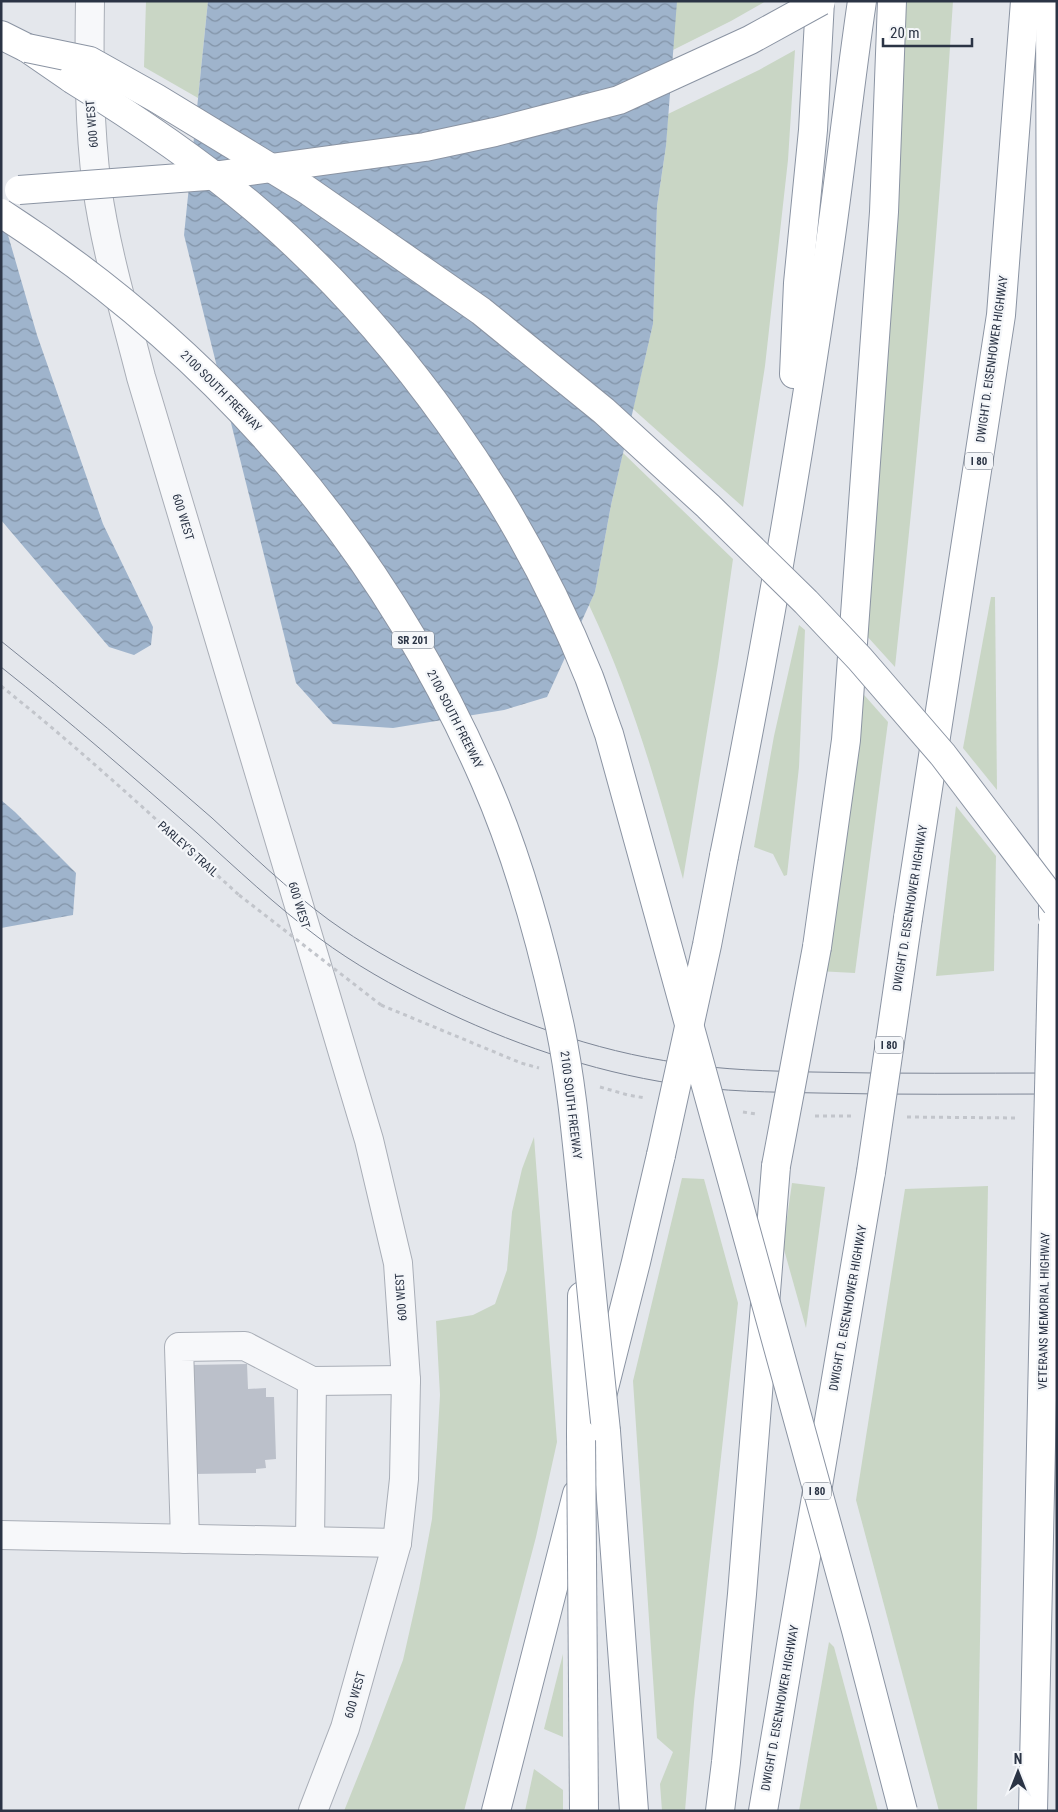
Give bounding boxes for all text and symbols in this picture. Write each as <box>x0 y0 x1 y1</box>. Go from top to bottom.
scale bar <box>883 15 972 47</box>
text: 20 m <box>890 24 920 42</box>
street label: 600 WEST <box>83 99 101 149</box>
street label: DWIGHT D. EISENHOWER HIGHWAY <box>973 274 1011 443</box>
street label: 2100 SOUTH FREEWAY <box>178 348 265 435</box>
road number: I 80 <box>965 452 993 470</box>
street label: 600 WEST <box>169 492 197 542</box>
road number: SR 201 <box>392 632 434 648</box>
street label: 2100 SOUTH FREEWAY <box>424 667 486 771</box>
street label: PARLEY'S TRAIL <box>155 818 221 880</box>
street label: DWIGHT D. EISENHOWER HIGHWAY <box>890 823 930 992</box>
street label: 600 WEST <box>285 880 313 930</box>
road number: I 80 <box>875 1036 903 1054</box>
street label: 2100 SOUTH FREEWAY <box>557 1050 585 1160</box>
street label: DWIGHT D. EISENHOWER HIGHWAY <box>826 1223 870 1392</box>
street label: VETERANS MEMORIAL HIGHWAY <box>1036 1231 1052 1390</box>
street label: 600 WEST <box>392 1273 410 1321</box>
road number: I 80 <box>803 1482 831 1500</box>
street label: DWIGHT D. EISENHOWER HIGHWAY <box>758 1623 802 1792</box>
street label: 600 WEST <box>342 1670 368 1720</box>
north arrow <box>993 1747 1043 1797</box>
text: N <box>1014 1751 1022 1767</box>

